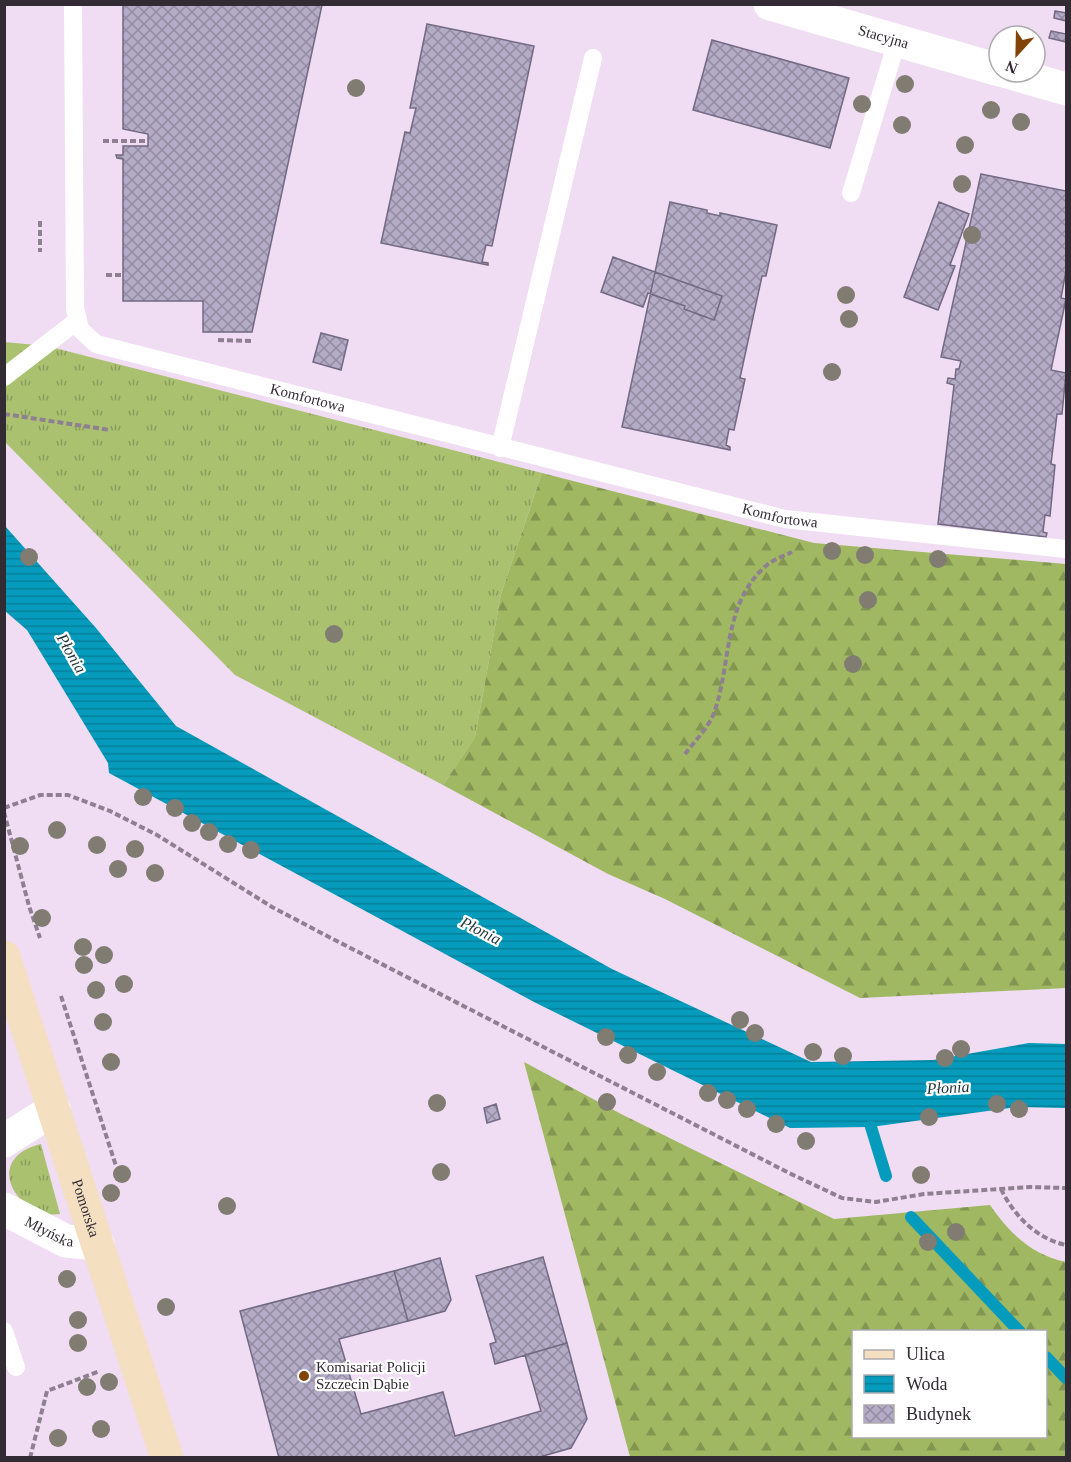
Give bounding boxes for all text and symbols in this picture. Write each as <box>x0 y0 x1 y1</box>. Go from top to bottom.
street label: Stacyjna <box>856 22 911 52</box>
north arrow <box>987 24 1047 84</box>
text: N <box>1003 57 1020 77</box>
street label: Komfortowa <box>269 381 347 415</box>
street label: Komfortowa <box>741 500 819 530</box>
water label: Płonia <box>53 630 90 676</box>
water label: Płonia <box>457 913 504 948</box>
water label: Płonia <box>925 1078 970 1097</box>
street label: Pomorska <box>69 1177 103 1239</box>
street label: Młyńska <box>22 1213 75 1250</box>
legend <box>852 1330 1047 1438</box>
text: Ulica <box>906 1344 945 1364</box>
place label: Komisariat Policji Szczecin Dąbie <box>316 1359 426 1392</box>
marker: Komisariat Policji Szczecin Dąbie <box>297 1369 311 1383</box>
text: Woda <box>906 1374 948 1394</box>
text: Budynek <box>906 1404 971 1424</box>

